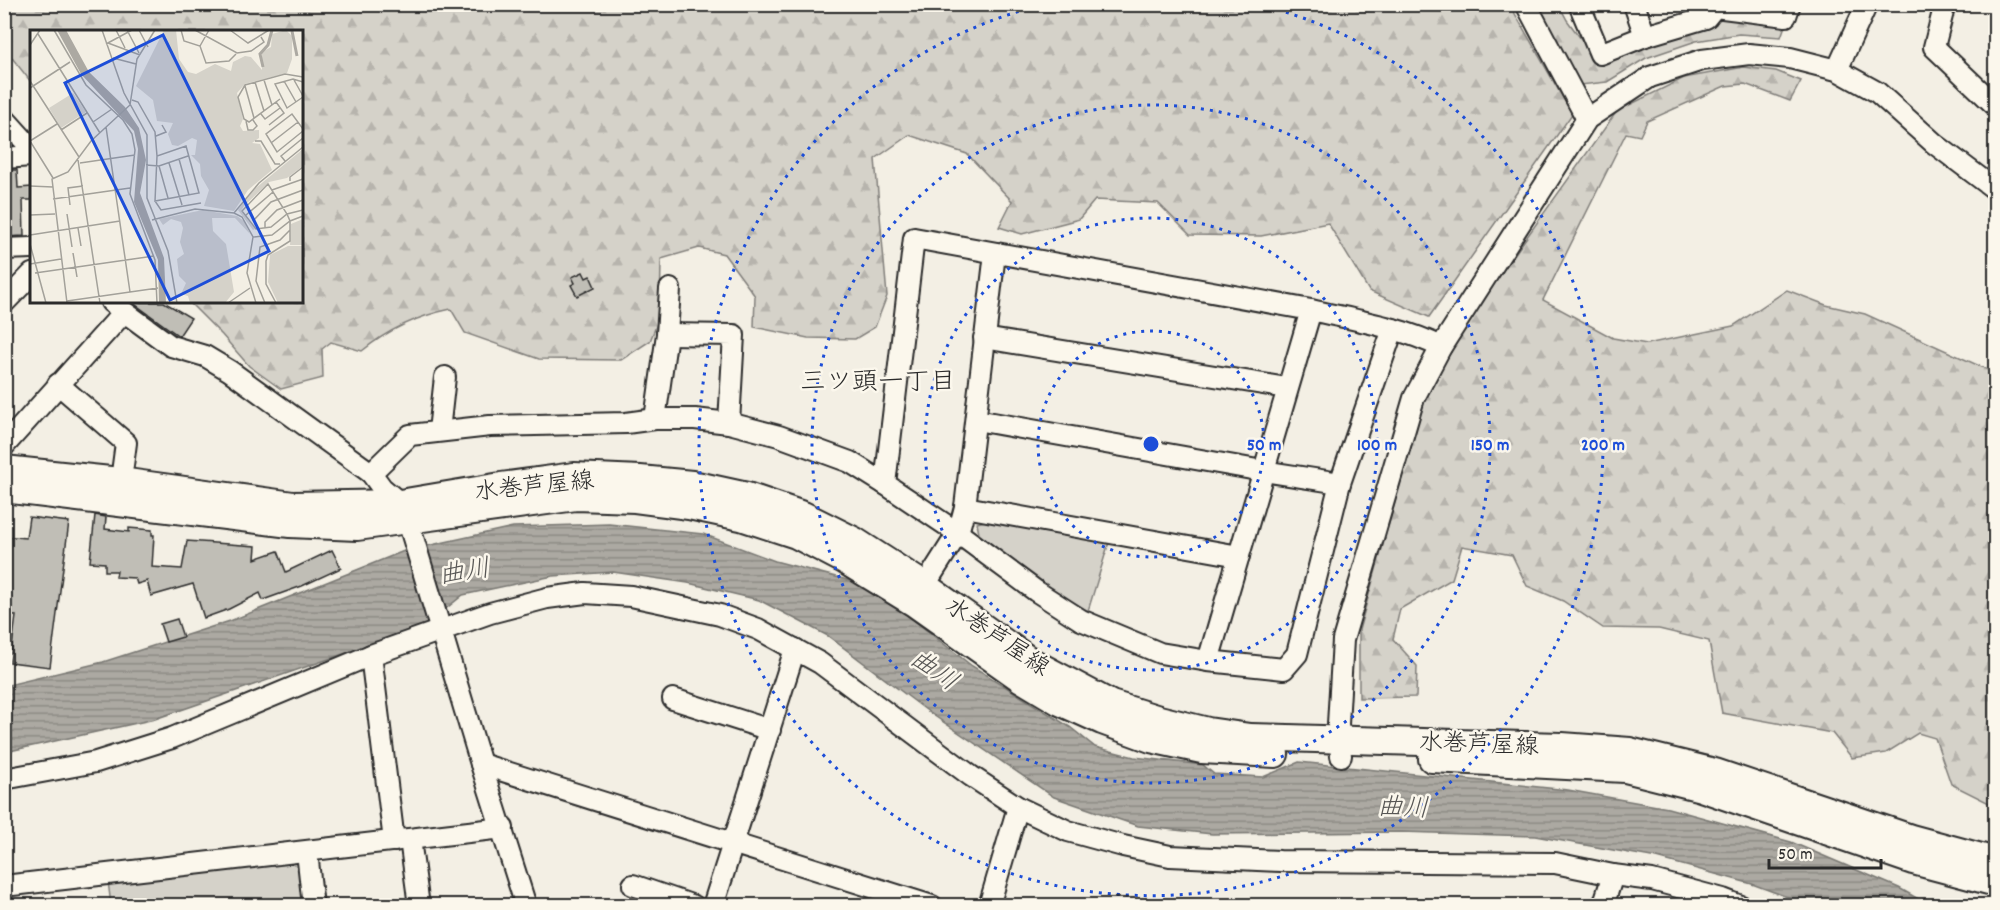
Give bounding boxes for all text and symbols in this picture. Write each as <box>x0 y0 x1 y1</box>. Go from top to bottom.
inset map <box>30 30 303 303</box>
district label: 三ツ頭一丁目 <box>800 365 956 402</box>
centre of rings <box>1141 434 1161 454</box>
text: 50 m <box>1247 434 1281 459</box>
text: 100 m <box>1357 434 1397 459</box>
text: 150 m <box>1471 434 1509 459</box>
text: 200 m <box>1581 434 1625 459</box>
street label: 水巻芦屋線 <box>473 465 596 511</box>
water label: 曲川 <box>436 551 493 596</box>
street label: 水巻芦屋線 <box>937 591 1056 686</box>
water label: 曲川 <box>901 642 965 702</box>
street label: 水巻芦屋線 <box>1418 727 1539 765</box>
water label: 曲川 <box>1376 790 1430 829</box>
scale bar <box>1769 832 1882 870</box>
text: 50 m <box>1778 843 1813 868</box>

